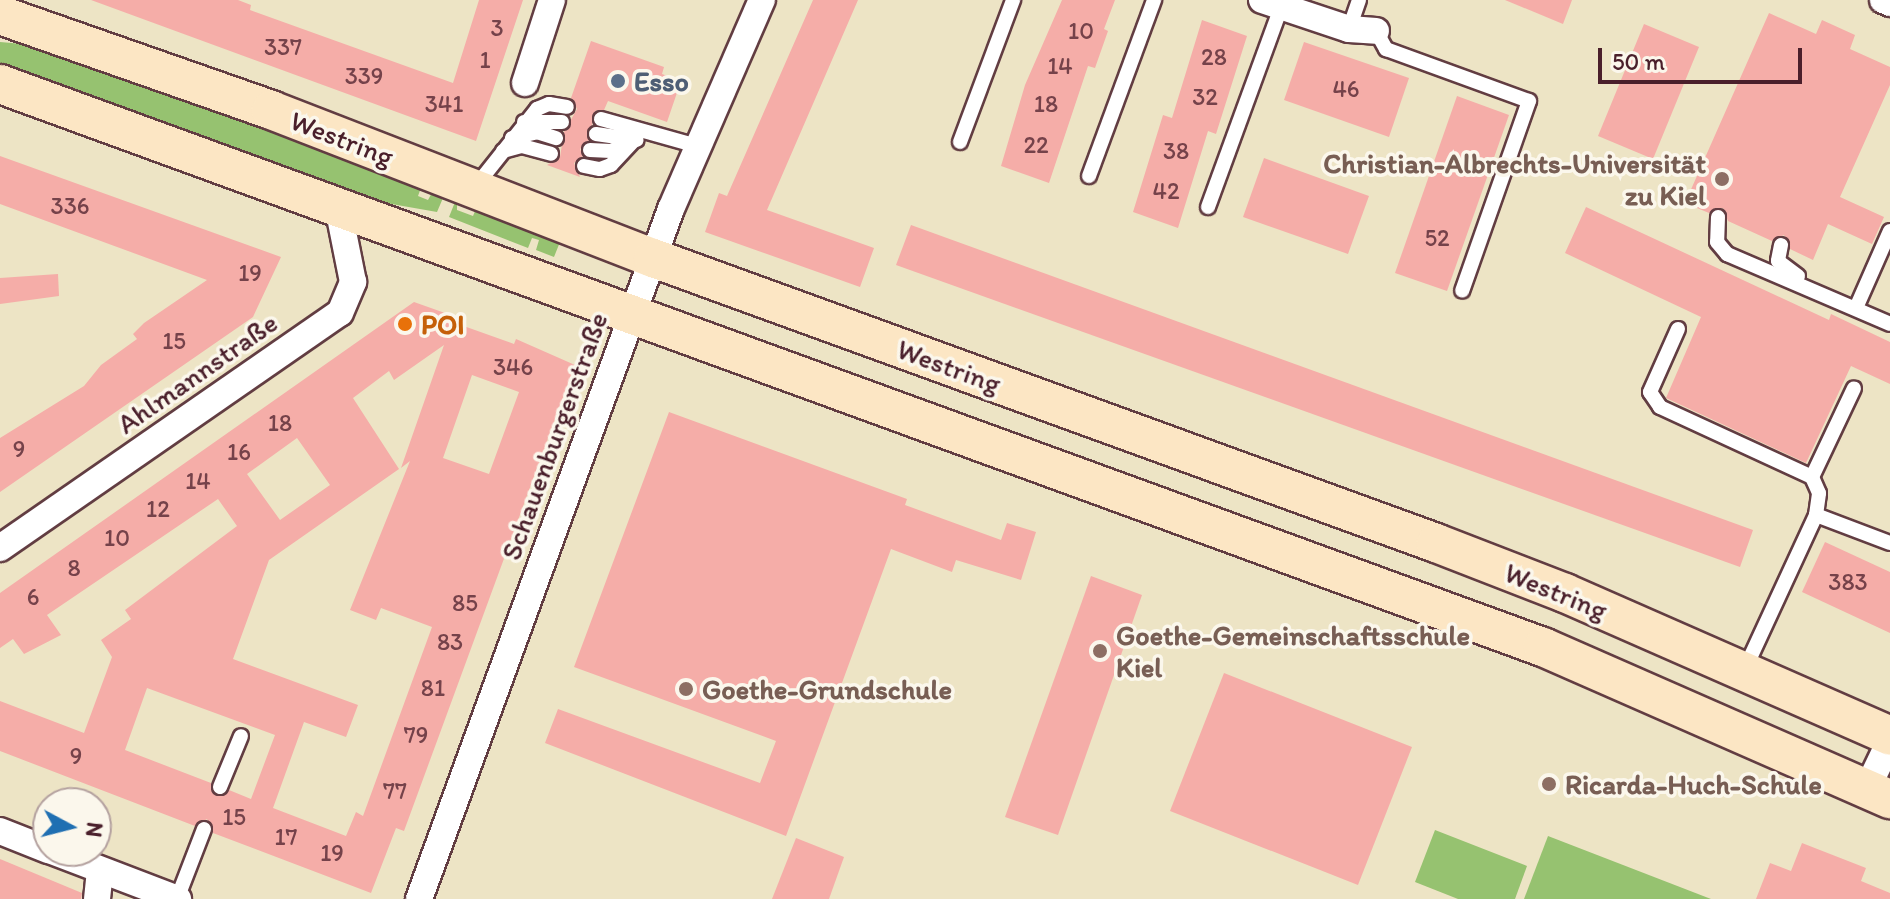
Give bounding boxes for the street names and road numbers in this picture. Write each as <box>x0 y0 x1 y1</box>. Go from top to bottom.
street label: Westring <box>286 103 398 173</box>
street label: Ahlmannstraße <box>110 305 284 441</box>
street label: Schauenburgerstraße <box>494 308 614 564</box>
street label: Westring <box>893 332 1005 400</box>
street label: Westring <box>1500 555 1612 627</box>

